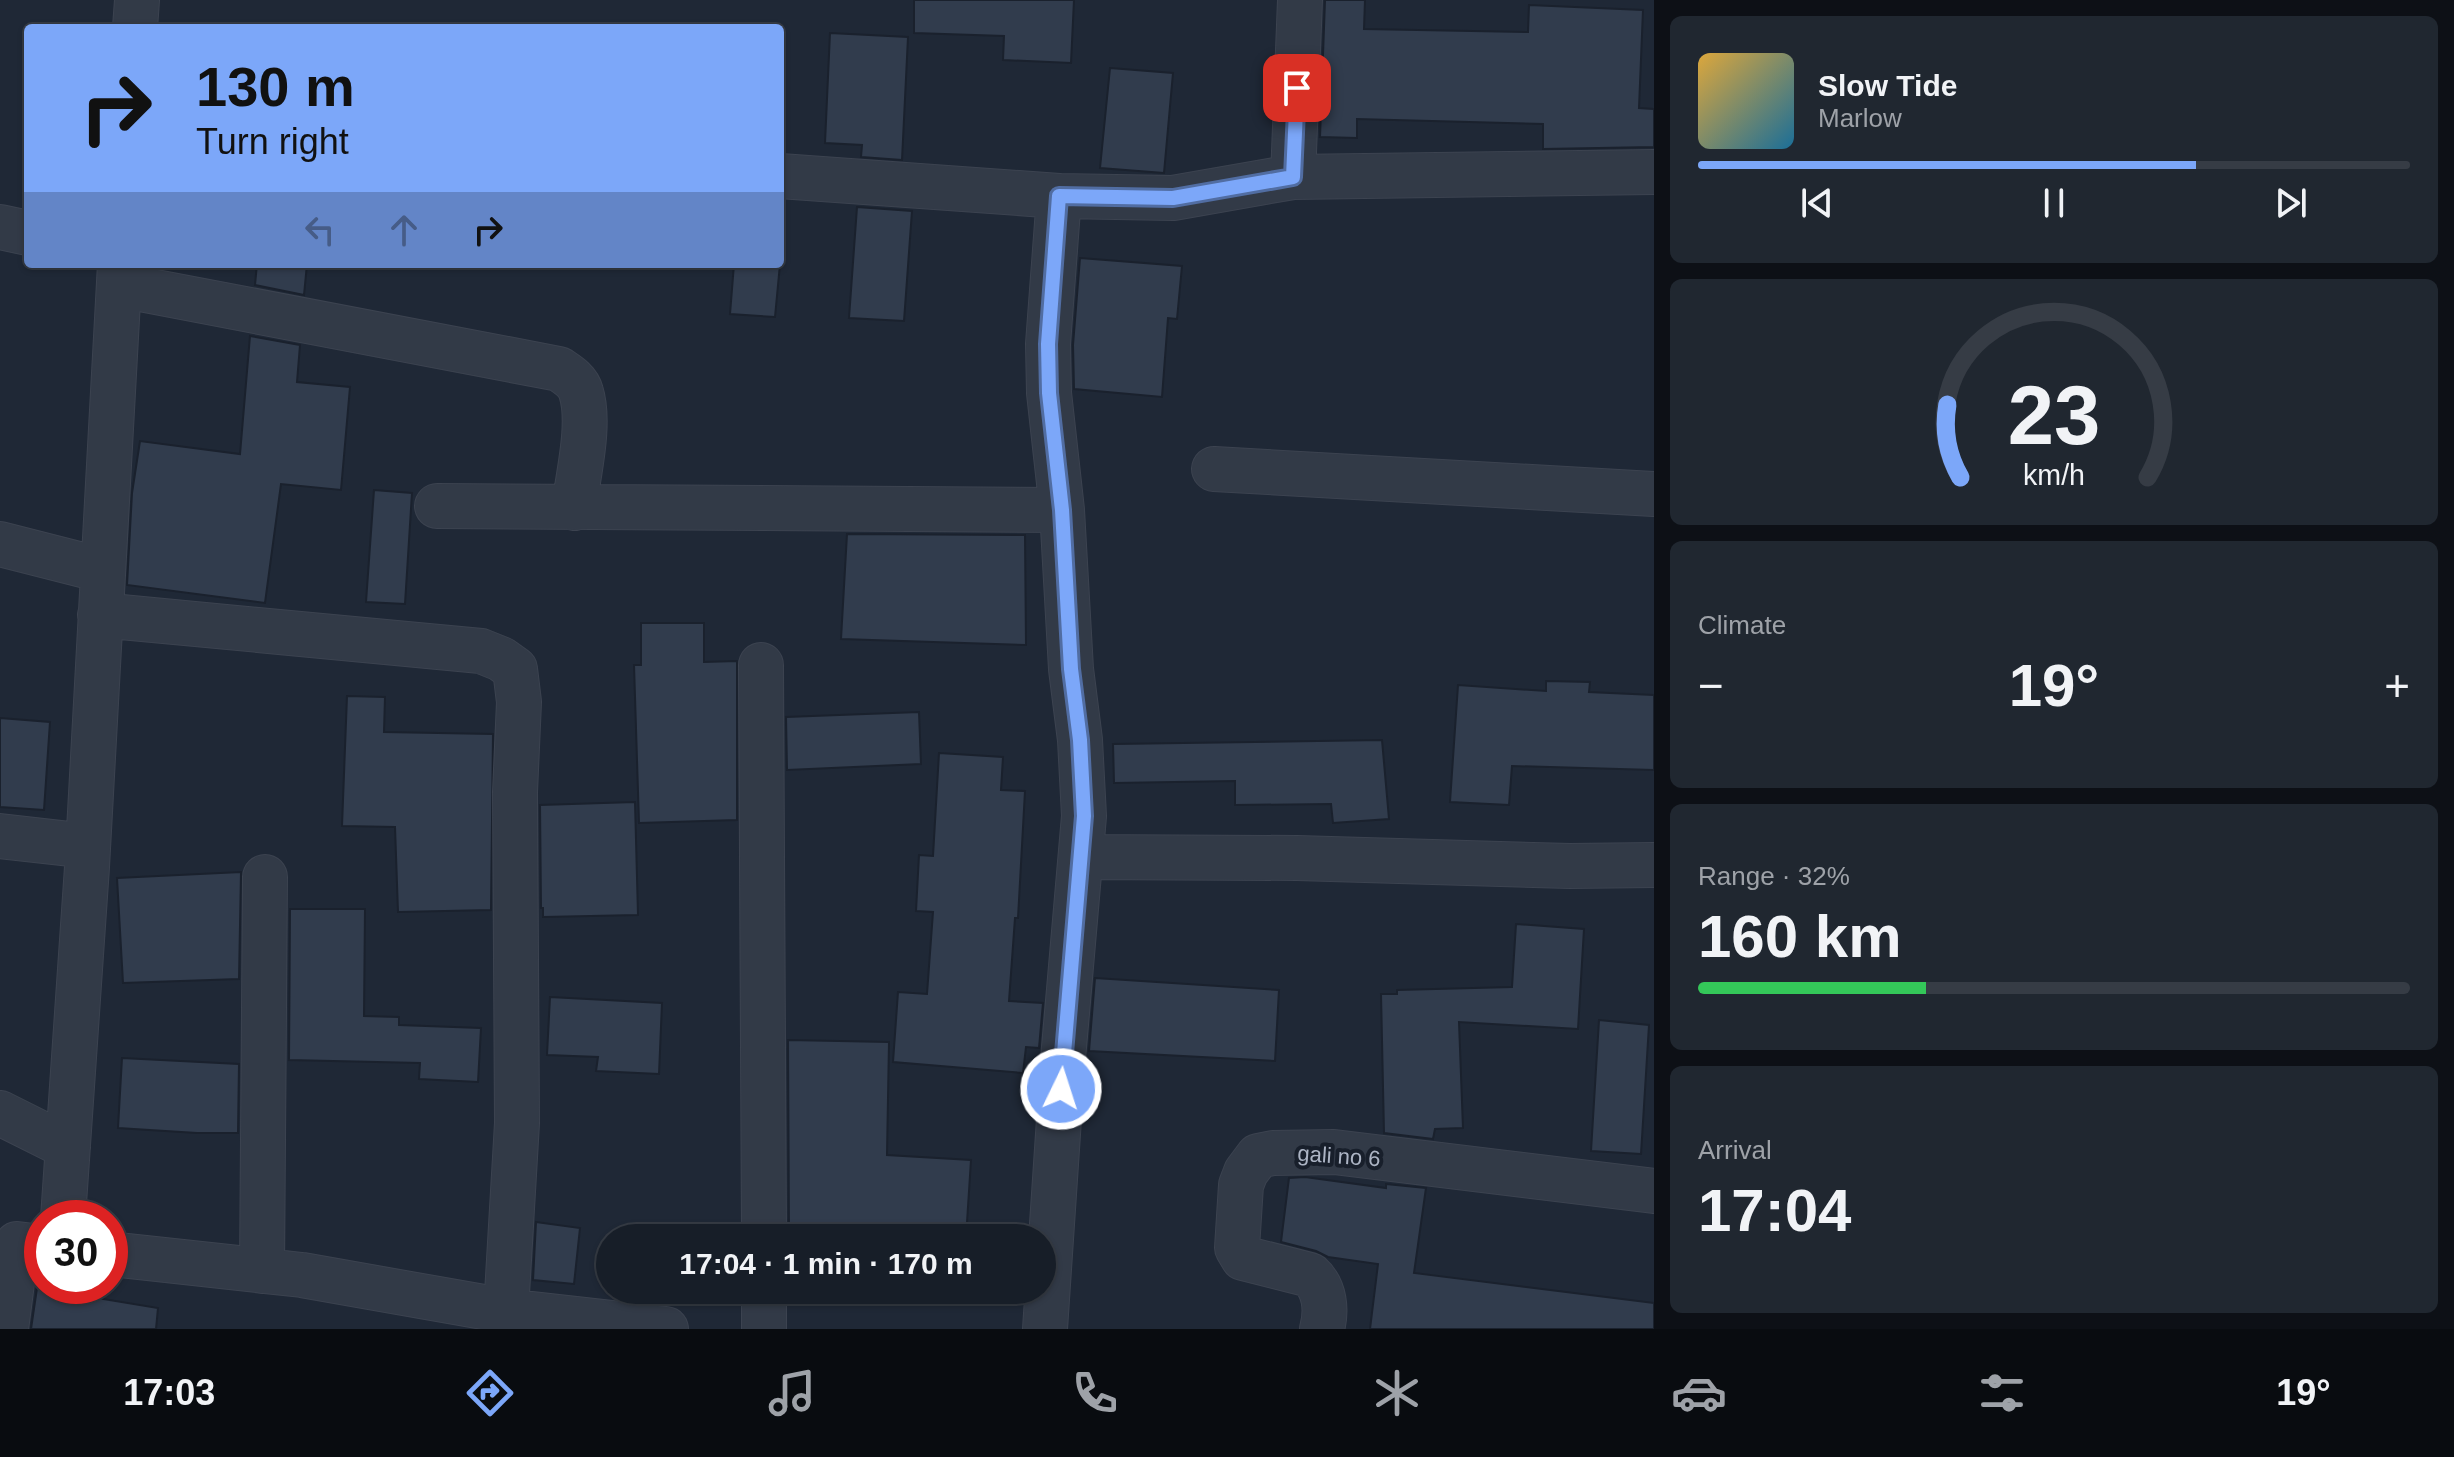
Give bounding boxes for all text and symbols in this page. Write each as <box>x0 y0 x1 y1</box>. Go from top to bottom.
pin <box>1263 54 1331 122</box>
text: 130 m <box>196 55 355 118</box>
icon: right <box>64 56 168 160</box>
icon: arrive <box>1275 66 1319 110</box>
text: Slow Tide <box>1818 69 1957 102</box>
text: Marlow <box>1818 103 1902 133</box>
text: Turn right <box>196 121 349 162</box>
icon: previous <box>1795 181 1839 225</box>
icon: pause <box>2032 181 2076 225</box>
icon: next <box>2269 181 2313 225</box>
icon: left <box>298 208 342 252</box>
icon: ahead <box>382 208 426 252</box>
icon: right <box>466 208 510 252</box>
text: 23 <box>2008 368 2100 461</box>
text: km/h <box>2023 459 2085 491</box>
text: Climate <box>1698 610 1786 640</box>
text: 19° <box>2009 652 2099 719</box>
text: − <box>1698 661 1724 710</box>
text: + <box>2384 661 2410 710</box>
text: Range · 32% <box>1698 861 1850 891</box>
text: 160 km <box>1698 903 1902 970</box>
position arrow <box>1019 1047 1103 1131</box>
text: Arrival <box>1698 1135 1772 1165</box>
street label: gali no 6 <box>1297 1141 1381 1171</box>
text: 17:04 <box>1698 1177 1851 1244</box>
speed limit sign: 30 <box>24 1200 128 1304</box>
text: 17:04 · 1 min · 170 m <box>679 1247 973 1280</box>
icon: directions <box>462 1365 518 1421</box>
icon: music <box>764 1365 820 1421</box>
icon: phone <box>1067 1365 1123 1421</box>
icon: climate <box>1369 1365 1425 1421</box>
icon: car <box>1671 1365 1727 1421</box>
icon: filters <box>1974 1365 2030 1421</box>
text: 17:03 <box>123 1372 215 1413</box>
text: 19° <box>2276 1372 2331 1413</box>

